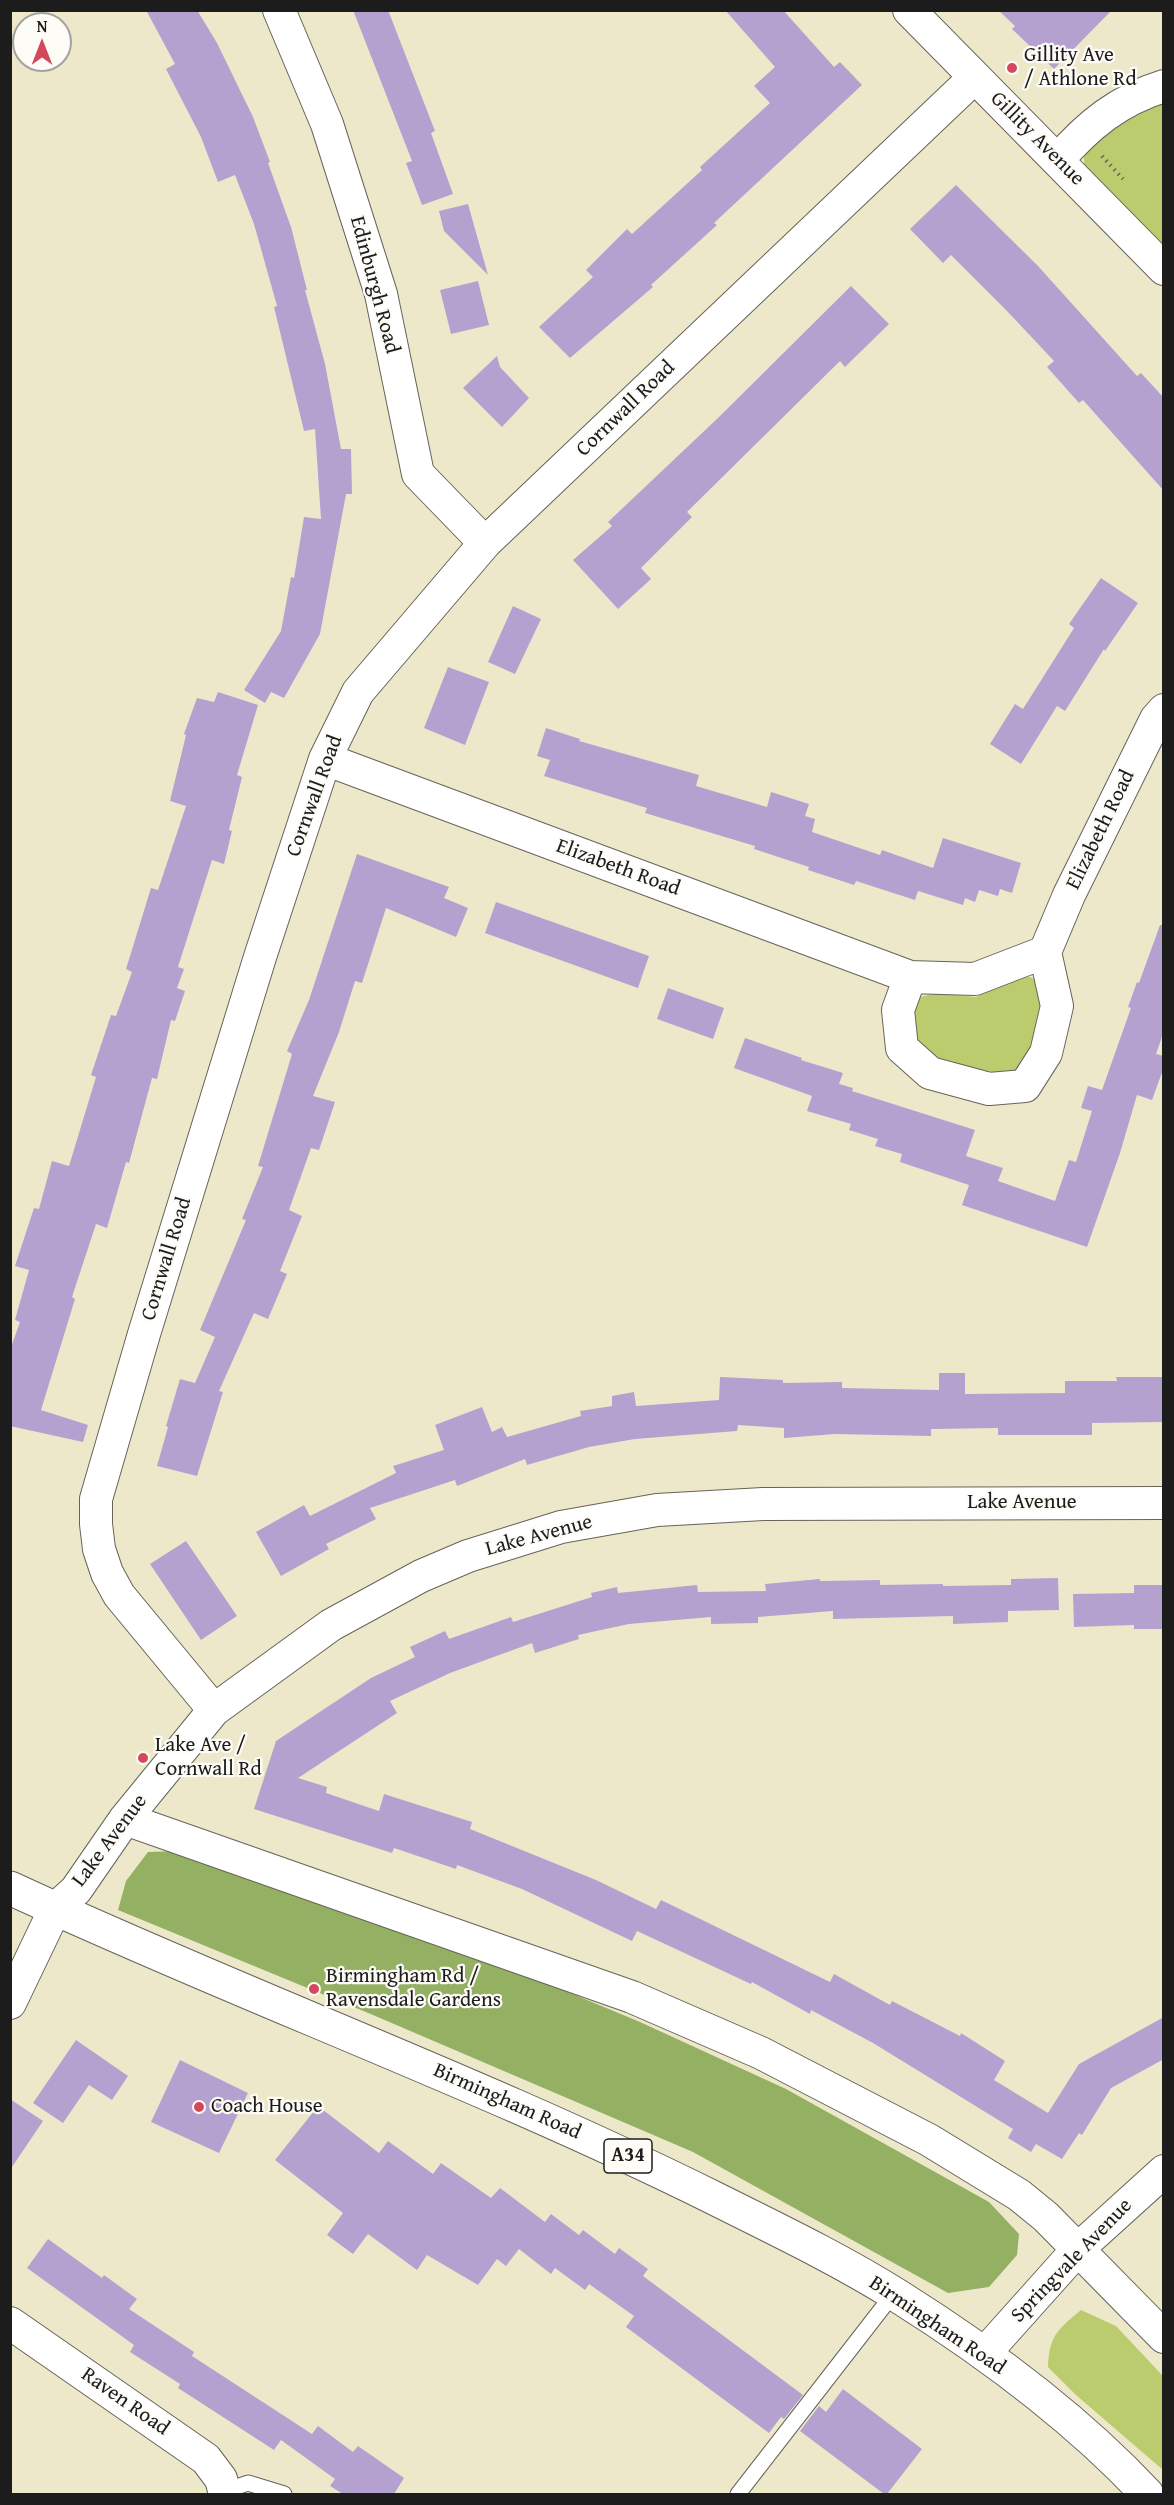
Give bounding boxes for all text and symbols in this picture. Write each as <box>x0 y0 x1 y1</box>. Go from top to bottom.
north arrow <box>12 12 72 72</box>
text: N <box>37 14 47 38</box>
place label: Gillity Ave / Athlone Rd <box>1024 43 1137 93</box>
marker: Gillity Ave / Athlone Rd <box>1005 61 1019 75</box>
street label: Gillity Avenue <box>985 87 1089 191</box>
street label: Edinburgh Road <box>344 214 404 356</box>
street label: Cornwall Road <box>571 356 681 462</box>
street label: Cornwall Road <box>281 732 349 860</box>
street label: Elizabeth Road <box>1061 766 1141 894</box>
street label: Elizabeth Road <box>553 834 683 902</box>
street label: Cornwall Road <box>136 1194 198 1324</box>
street label: Lake Avenue <box>967 1490 1077 1516</box>
street label: Lake Avenue <box>483 1510 595 1562</box>
place label: Lake Ave / Cornwall Rd <box>155 1733 262 1783</box>
marker: Lake Ave / Cornwall Rd <box>136 1751 150 1765</box>
street label: Lake Avenue <box>67 1790 153 1892</box>
place label: Birmingham Rd / Ravensdale Gardens <box>326 1964 501 2014</box>
marker: Birmingham Rd / Ravensdale Gardens <box>307 1982 321 1996</box>
street label: Birmingham Road <box>429 2058 585 2146</box>
place label: Coach House <box>211 2094 323 2120</box>
marker: Coach House <box>192 2100 206 2114</box>
road number: A34 <box>604 2139 652 2173</box>
street label: Springvale Avenue <box>1006 2194 1138 2328</box>
street label: Birmingham Road <box>864 2271 1010 2381</box>
street label: Raven Road <box>76 2362 174 2442</box>

